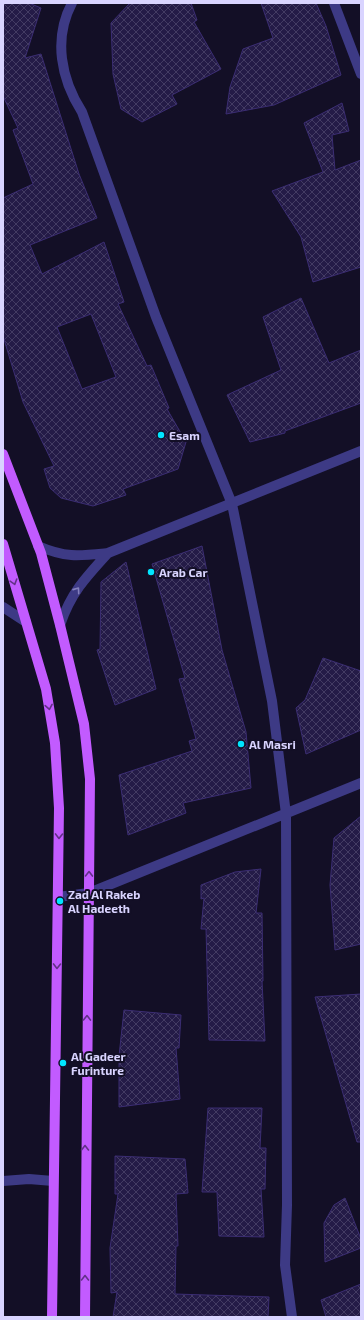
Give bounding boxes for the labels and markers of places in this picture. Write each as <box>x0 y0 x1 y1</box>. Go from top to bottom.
place label: Esam <box>169 428 200 442</box>
marker: Esam <box>156 430 166 440</box>
place label: Arab Car <box>159 565 208 579</box>
marker: Arab Car <box>146 567 156 577</box>
place label: Al Masri <box>249 737 296 751</box>
marker: Al Masri <box>236 739 246 749</box>
place label: Zad Al Rakeb Al Hadeeth <box>68 887 140 915</box>
marker: Zad Al Rakeb Al Hadeeth <box>55 896 65 906</box>
place label: Al Gadeer Furinture <box>71 1049 126 1077</box>
marker: Al Gadeer Furinture <box>58 1058 68 1068</box>

